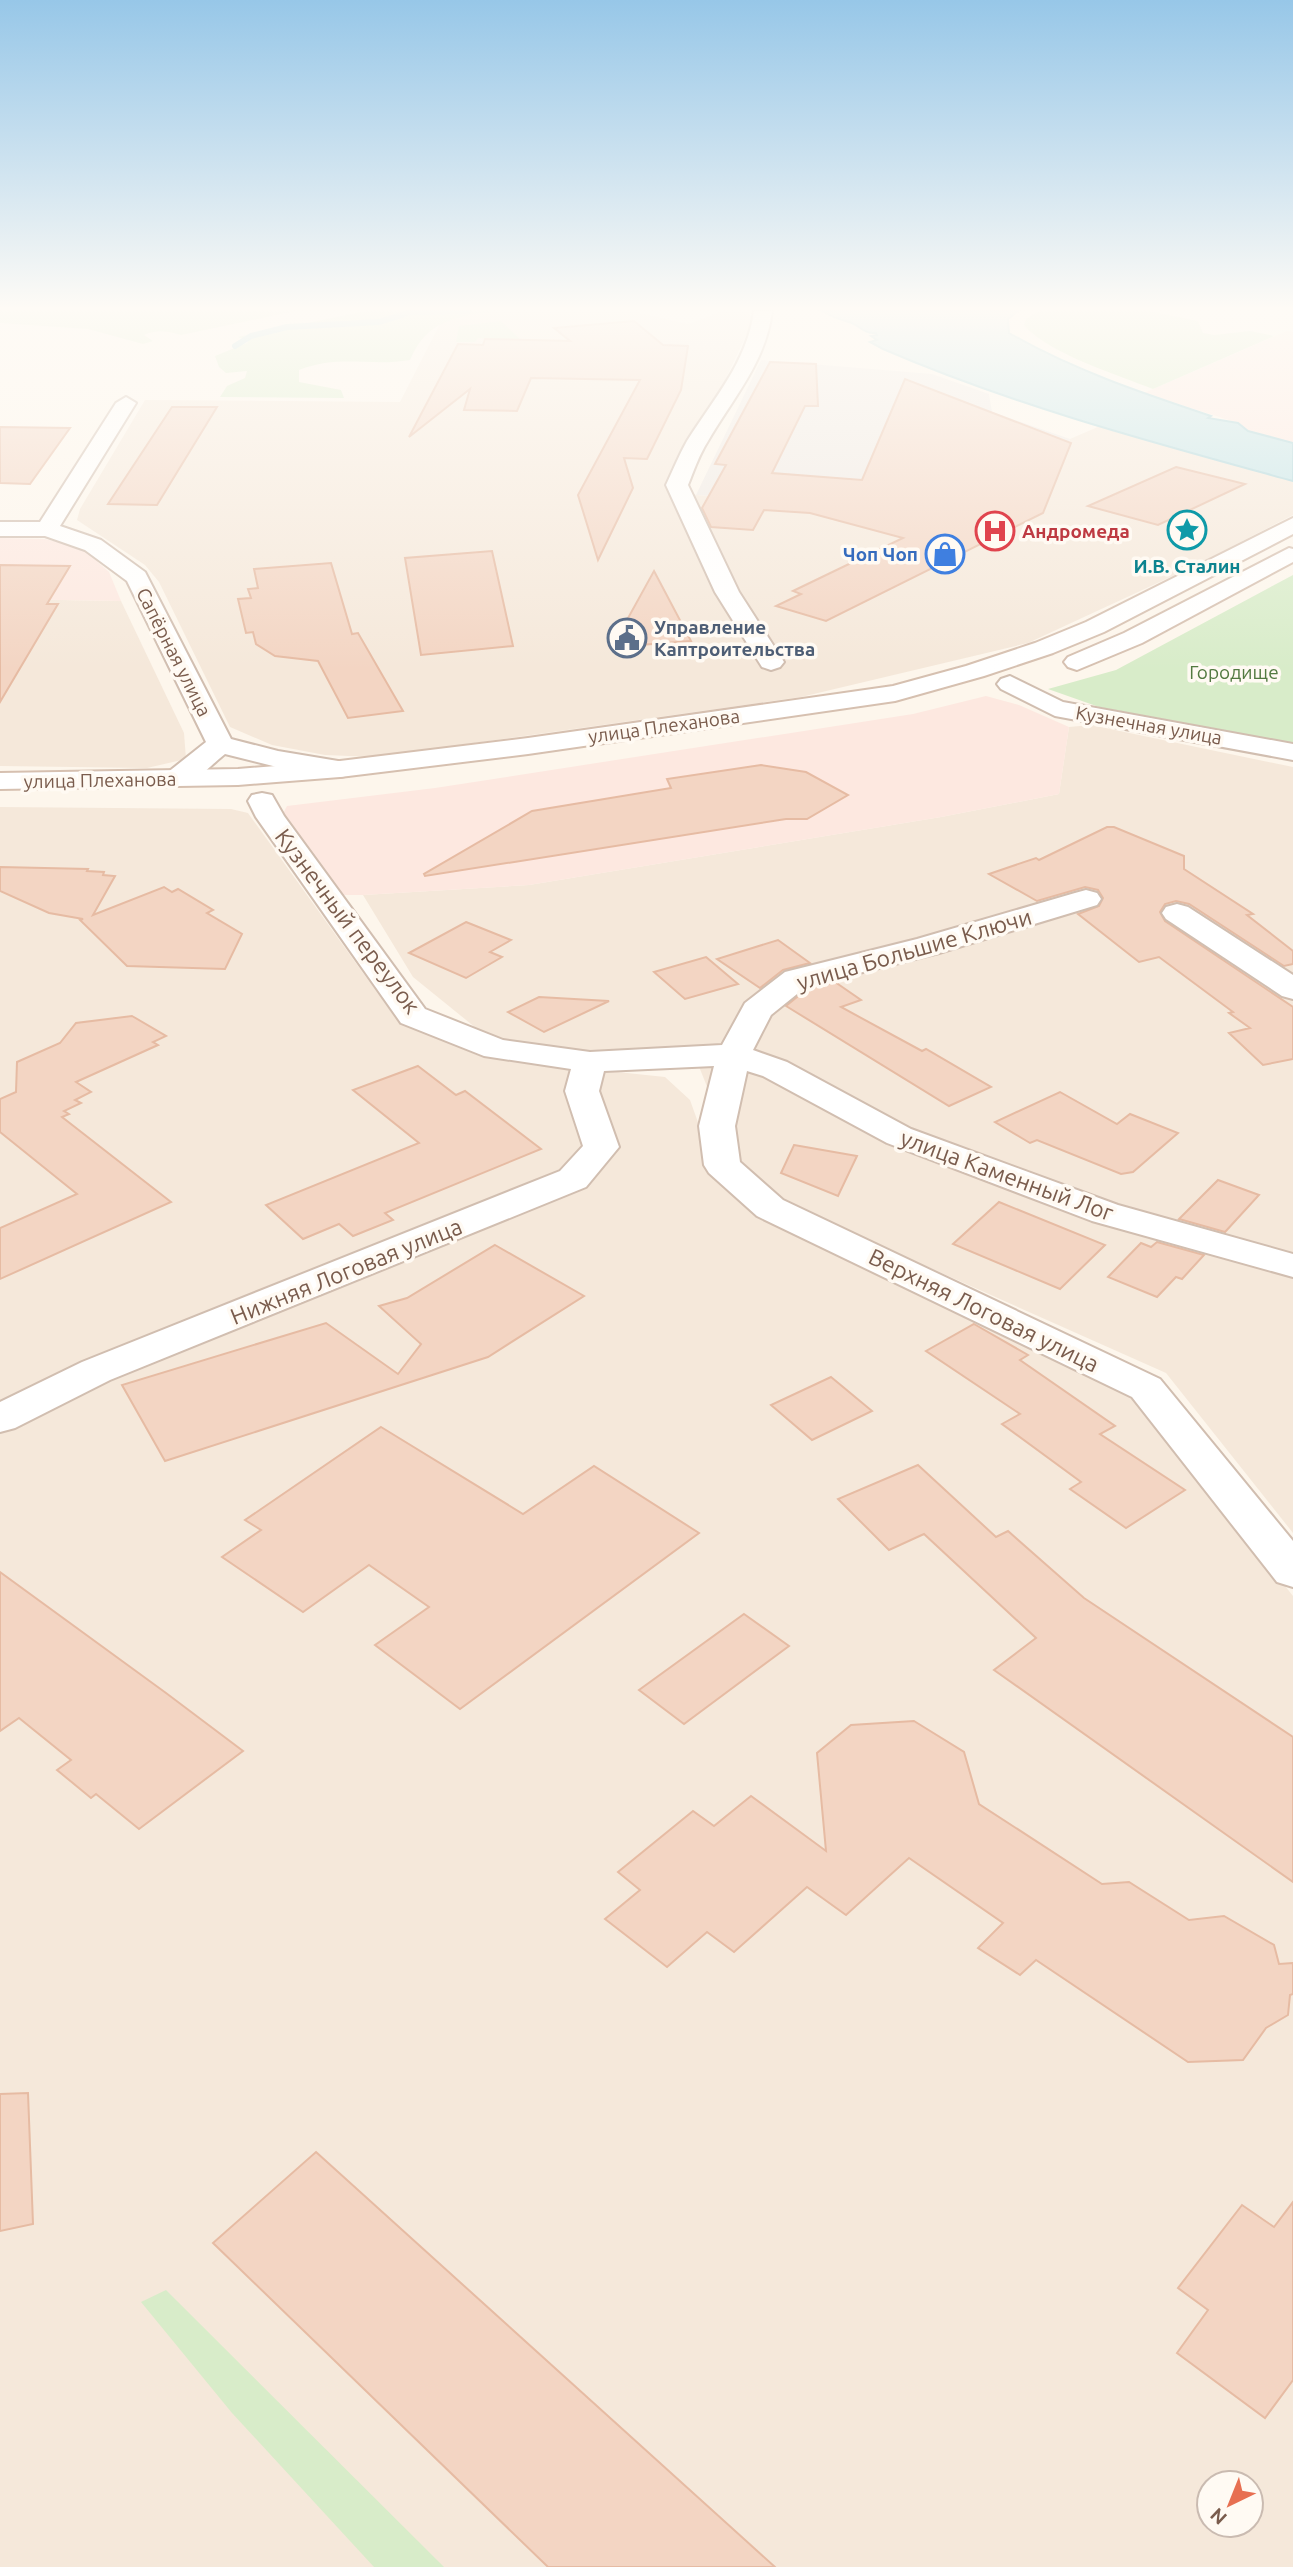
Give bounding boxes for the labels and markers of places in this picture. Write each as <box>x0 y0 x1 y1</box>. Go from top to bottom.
place icon: И.В. Сталин <box>1166 509 1208 551</box>
hospital icon: Андромеда <box>974 510 1016 552</box>
place label: Андромеда <box>1022 520 1130 542</box>
shop icon: Чоп Чоп <box>924 533 966 575</box>
place label: Чоп Чоп <box>843 543 918 565</box>
place label: И.В. Сталин <box>1133 555 1241 577</box>
place label: Управление Каптроительства <box>654 616 815 660</box>
public building icon: Управление Каптроительства <box>606 617 648 659</box>

